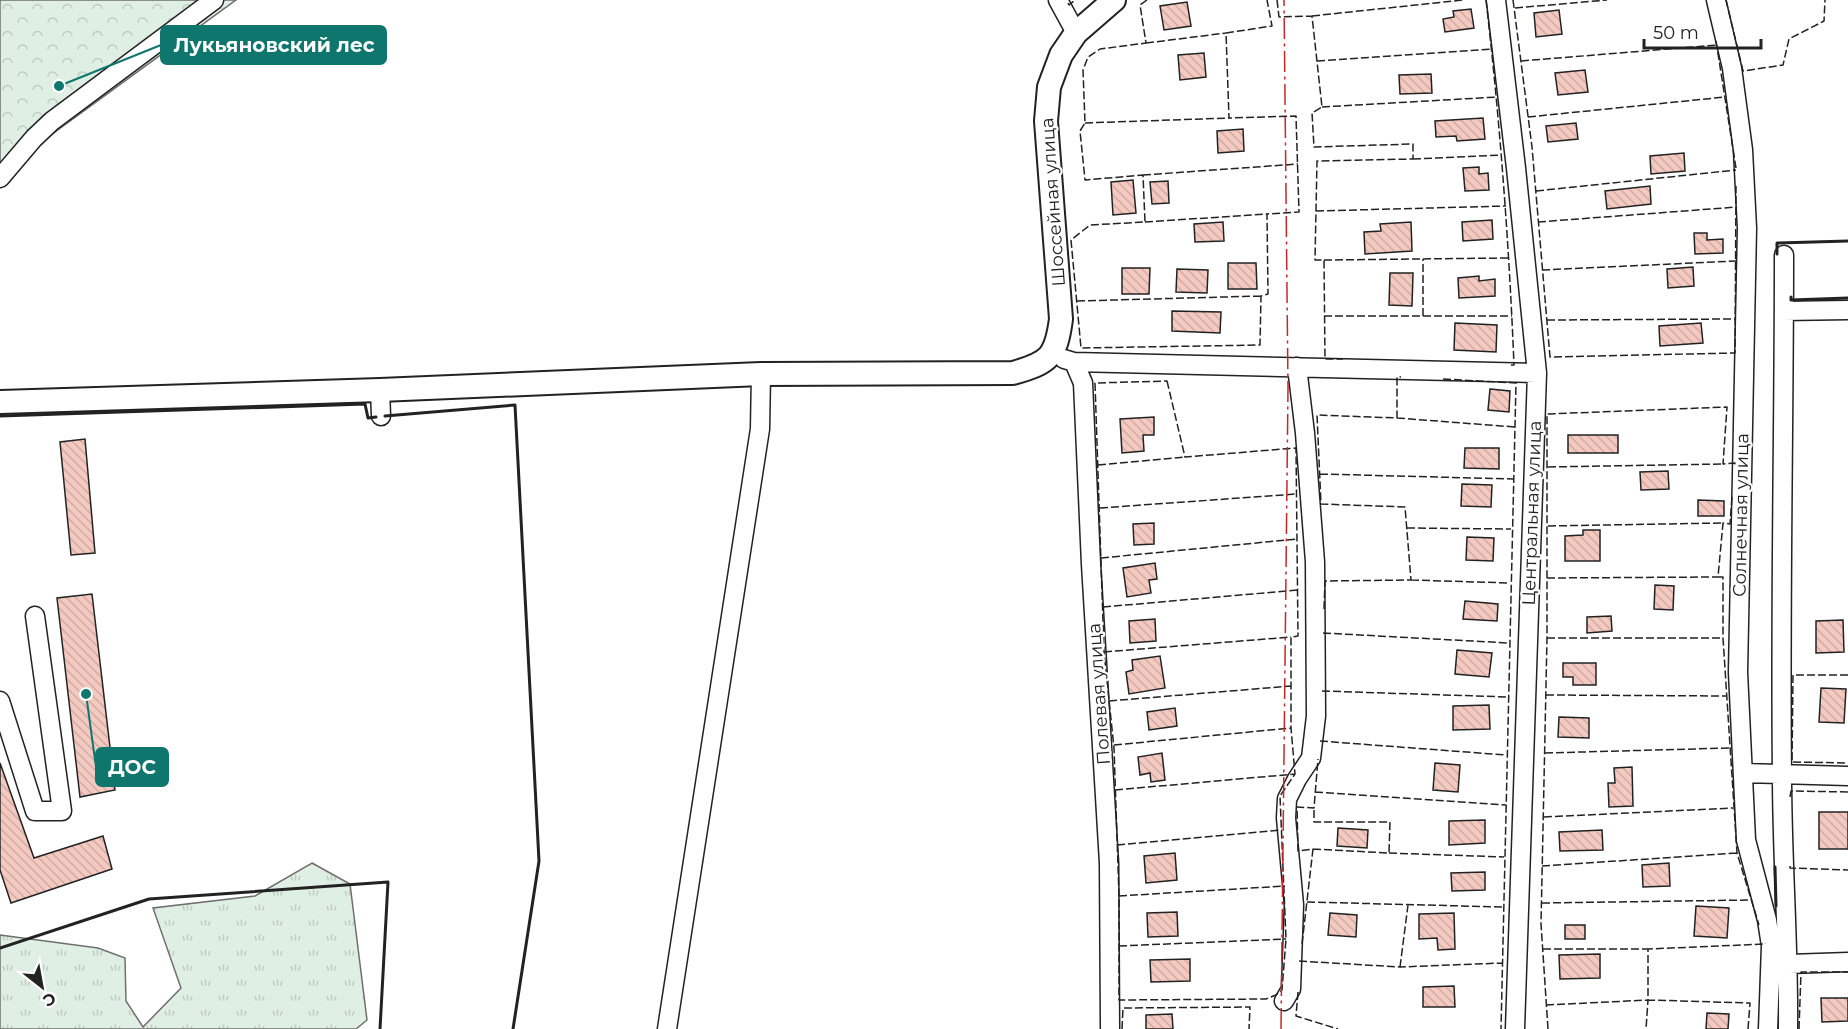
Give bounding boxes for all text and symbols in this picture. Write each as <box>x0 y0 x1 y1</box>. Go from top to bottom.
scale bar <box>1644 12 1761 50</box>
text: 50 m <box>1653 22 1699 44</box>
callout: Лукьяновский лес <box>161 26 386 64</box>
text: Лукьяновский лес <box>173 33 375 57</box>
street label: Шоссейная улица <box>1036 117 1070 287</box>
street label: Центральная улица <box>1518 420 1546 606</box>
street label: Солнечная улица <box>1729 433 1753 597</box>
street label: Полевая улица <box>1083 622 1115 766</box>
callout: ДОС <box>96 748 168 786</box>
text: ДОС <box>108 755 156 779</box>
north arrow <box>12 957 72 1017</box>
text: С <box>39 988 59 1011</box>

